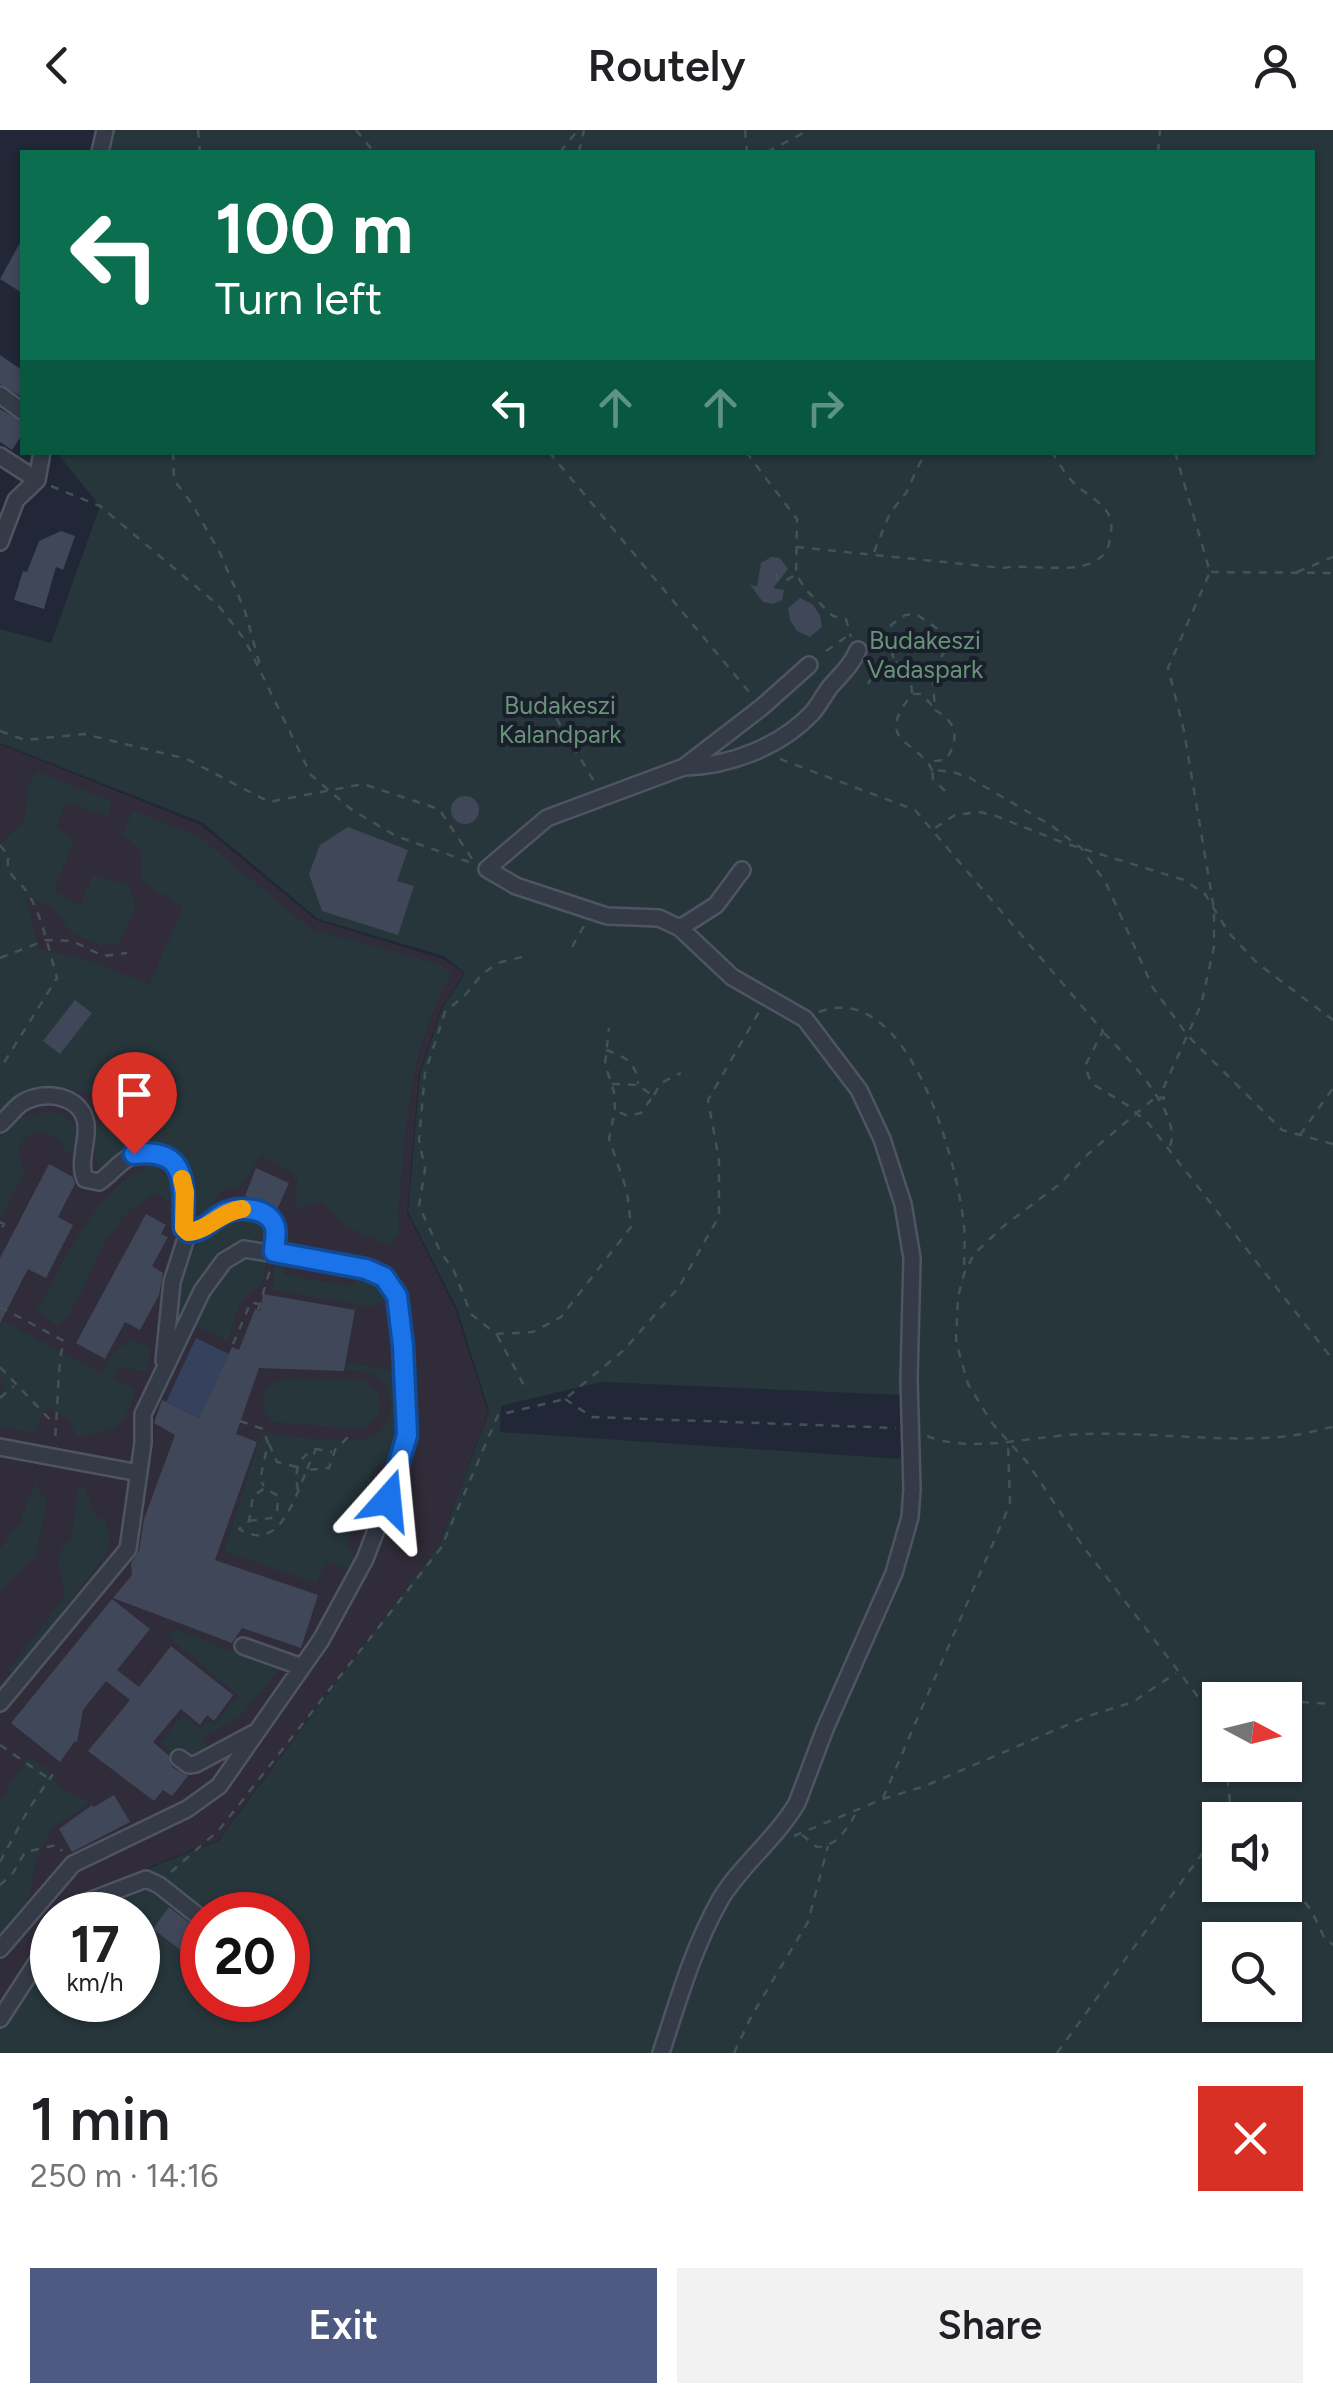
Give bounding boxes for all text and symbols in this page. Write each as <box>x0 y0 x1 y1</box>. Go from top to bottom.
icon: back <box>30 38 85 93</box>
text: Routely <box>587 38 746 92</box>
icon: person <box>1248 38 1303 93</box>
text: 100 m <box>215 186 413 271</box>
icon: left <box>50 190 180 320</box>
text: Turn left <box>215 271 382 325</box>
icon: left <box>483 380 538 435</box>
icon: ahead <box>588 380 643 435</box>
icon: ahead <box>693 380 748 435</box>
icon: right <box>798 380 853 435</box>
park label: Budakeszi Vadaspark <box>867 625 984 684</box>
park label: Budakeszi Kalandpark <box>499 690 622 749</box>
pin <box>92 1052 177 1155</box>
icon: arrive <box>107 1067 162 1122</box>
position arrow <box>336 1448 440 1552</box>
north arrow <box>1202 1682 1302 1782</box>
map controls <box>1202 1682 1302 2022</box>
button: sound <box>1202 1802 1302 1902</box>
speed limit sign: 20 <box>180 1892 310 2022</box>
text: 17 <box>71 1914 119 1975</box>
button: search <box>1202 1922 1302 2022</box>
text: km/h <box>66 1967 124 1997</box>
text: 1 min <box>30 2083 170 2155</box>
button: close <box>1198 2086 1303 2191</box>
text: 250 m · 14:16 <box>30 2157 218 2195</box>
button: Exit <box>30 2268 657 2383</box>
button: Share <box>677 2268 1303 2383</box>

